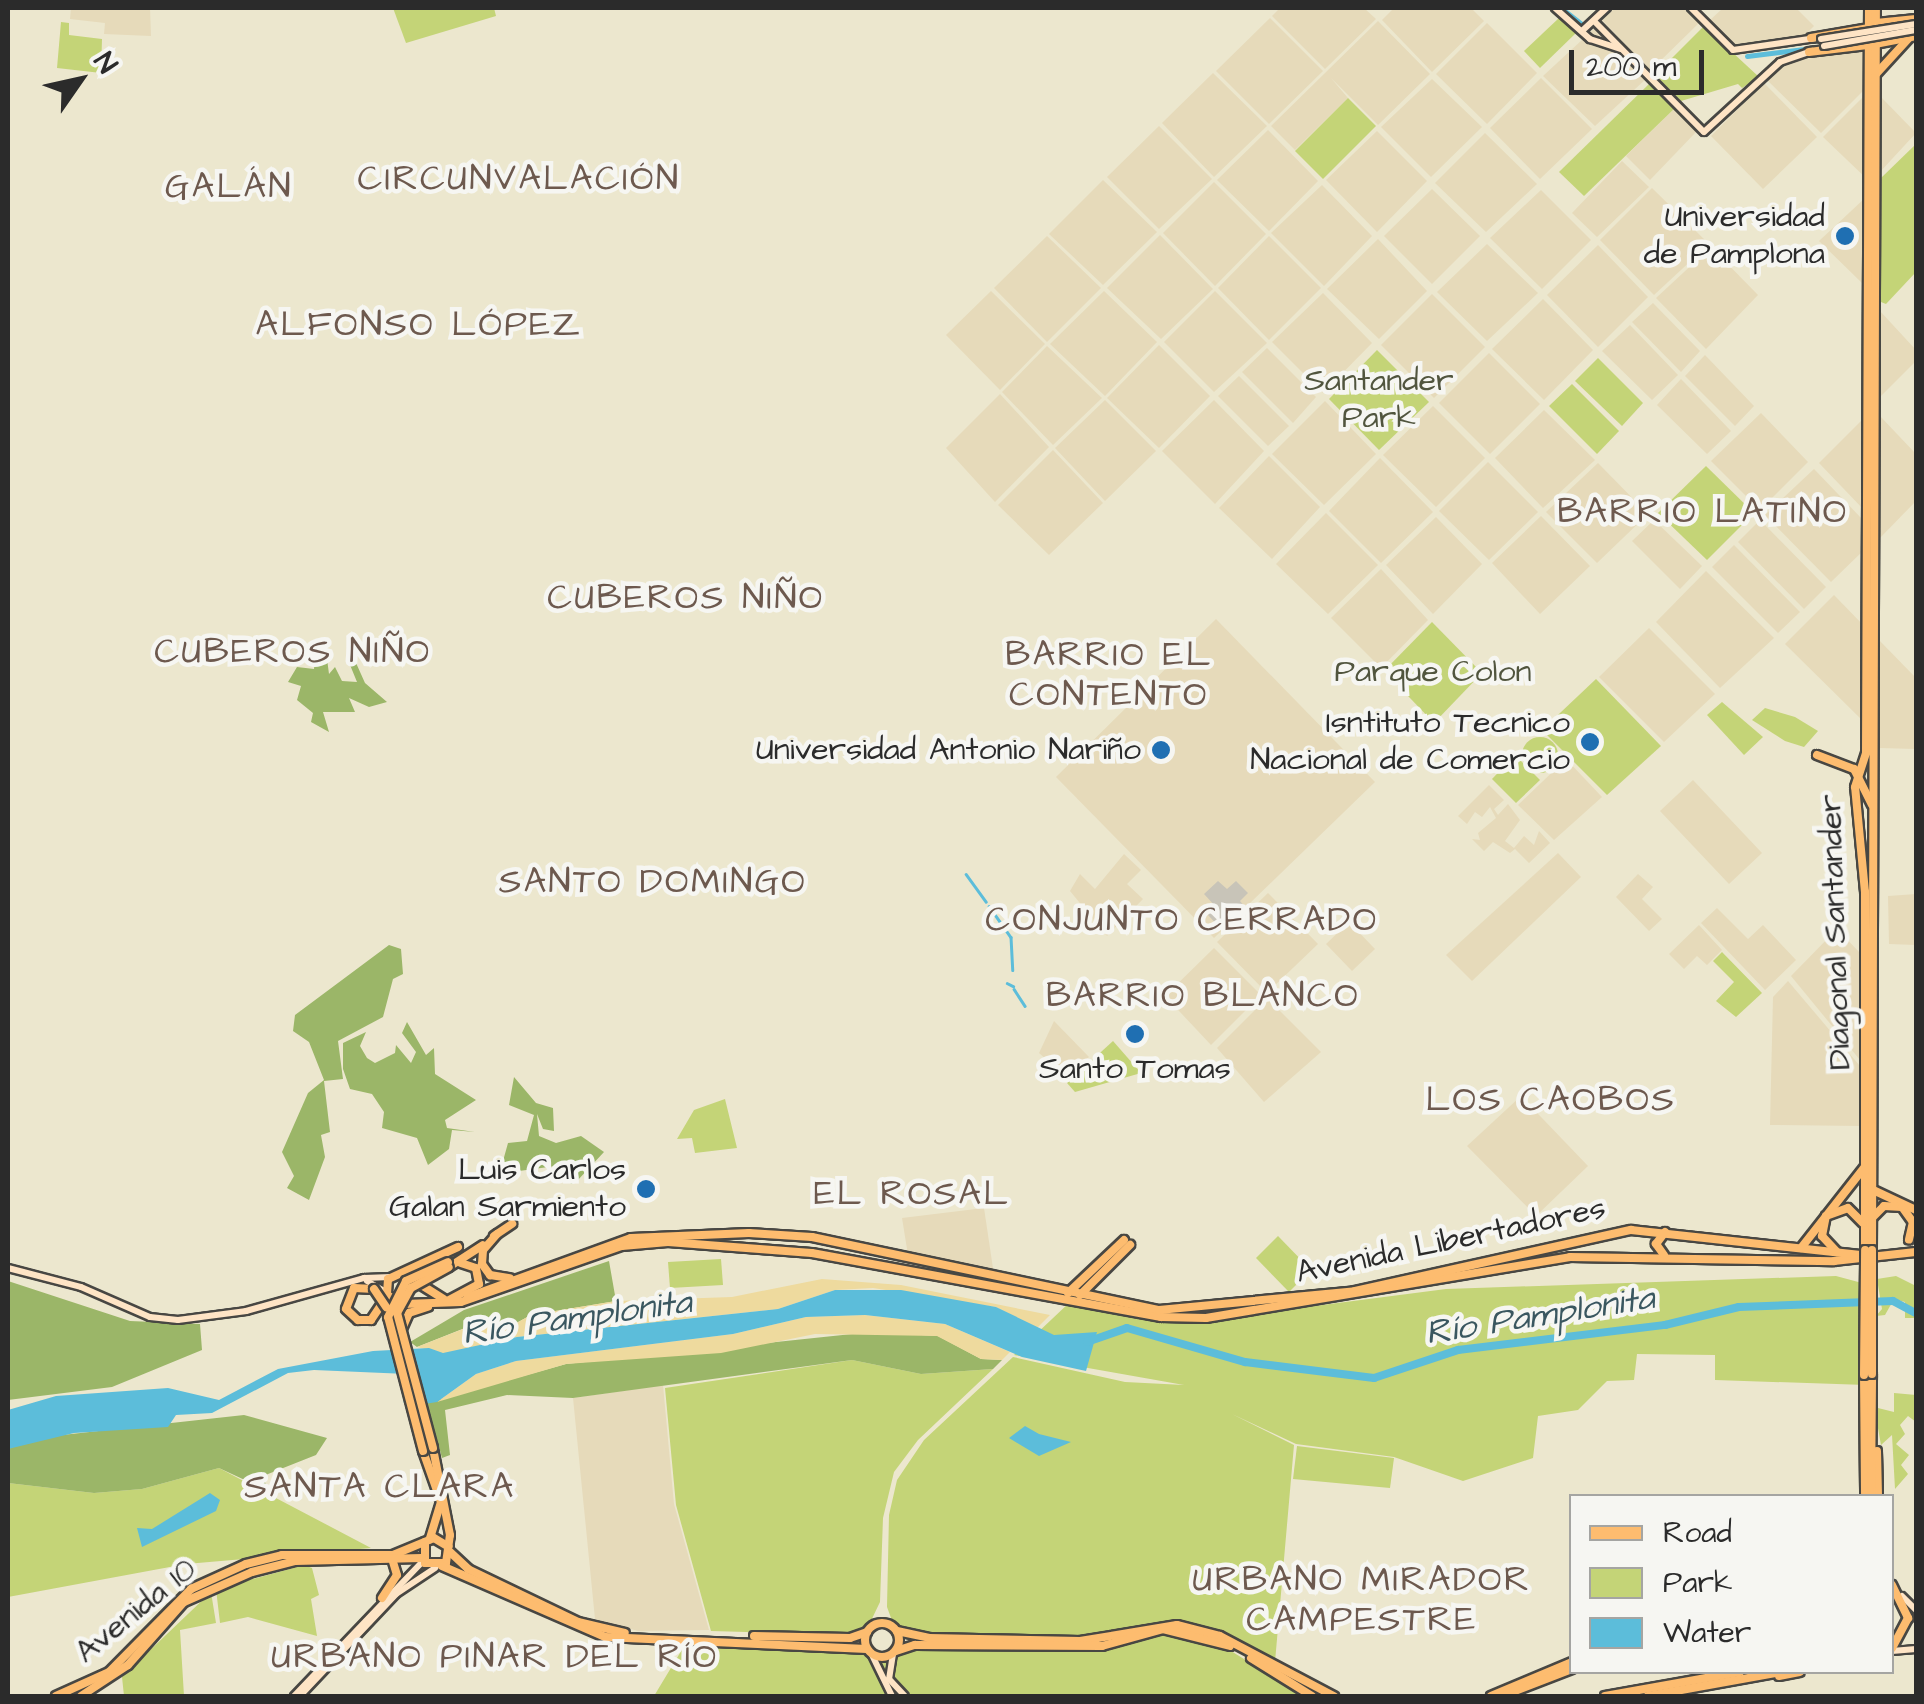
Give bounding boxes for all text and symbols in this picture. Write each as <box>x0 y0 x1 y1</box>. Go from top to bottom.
north arrow <box>30 30 130 130</box>
scale bar <box>1574 30 1709 92</box>
text: N <box>84 45 126 81</box>
text: 200 m <box>1586 46 1676 88</box>
district label: CIRCUNVALACIÓN <box>358 158 680 200</box>
district label: GALÁN <box>165 166 293 208</box>
place label: Universidad de Pamplona <box>1644 199 1825 274</box>
marker: Universidad de Pamplona <box>1834 225 1856 247</box>
district label: ALFONSO LÓPEZ <box>256 304 582 346</box>
park label: Santander Park <box>1304 363 1454 438</box>
district label: BARRIO LATINO <box>1557 491 1849 533</box>
district label: CUBEROS NIÑO <box>547 577 825 619</box>
district label: CUBEROS NIÑO <box>154 631 432 673</box>
district label: BARRIO EL CONTENTO <box>1005 634 1213 716</box>
park label: Parque Colon <box>1335 653 1531 691</box>
place label: Isntituto Tecnico Nacional de Comercio <box>1250 705 1570 780</box>
place label: Universidad Antonio Nariño <box>756 731 1141 769</box>
marker: Isntituto Tecnico Nacional de Comercio <box>1579 731 1601 753</box>
marker: Universidad Antonio Nariño <box>1150 739 1172 761</box>
street label: Diagonal Santander <box>1812 793 1860 1071</box>
district label: SANTO DOMINGO <box>499 861 807 903</box>
district label: CONJUNTO CERRADO <box>985 899 1379 941</box>
district label: BARRIO BLANCO <box>1046 975 1360 1017</box>
marker: Santo Tomas <box>1124 1023 1146 1045</box>
place label: Santo Tomas <box>1039 1050 1231 1088</box>
district label: LOS CAOBOS <box>1426 1079 1676 1121</box>
place label: Luis Carlos Galan Sarmiento <box>389 1152 626 1227</box>
district label: EL ROSAL <box>814 1173 1010 1215</box>
marker: Luis Carlos Galan Sarmiento <box>635 1178 657 1200</box>
street label: Avenida Libertadores <box>1293 1189 1609 1293</box>
water label: Río Pamplonita <box>1423 1277 1657 1355</box>
water label: Río Pamplonita <box>460 1281 694 1355</box>
district label: SANTA CLARA <box>244 1466 516 1508</box>
legend <box>1569 1494 1894 1674</box>
text: Road <box>1663 1512 1732 1554</box>
street label: Avenida 10 <box>68 1550 204 1672</box>
district label: URBANO MIRADOR CAMPESTRE <box>1192 1559 1532 1641</box>
text: Park <box>1663 1562 1732 1604</box>
text: Water <box>1663 1612 1751 1654</box>
district label: URBANO PINAR DEL RÍO <box>271 1636 719 1678</box>

